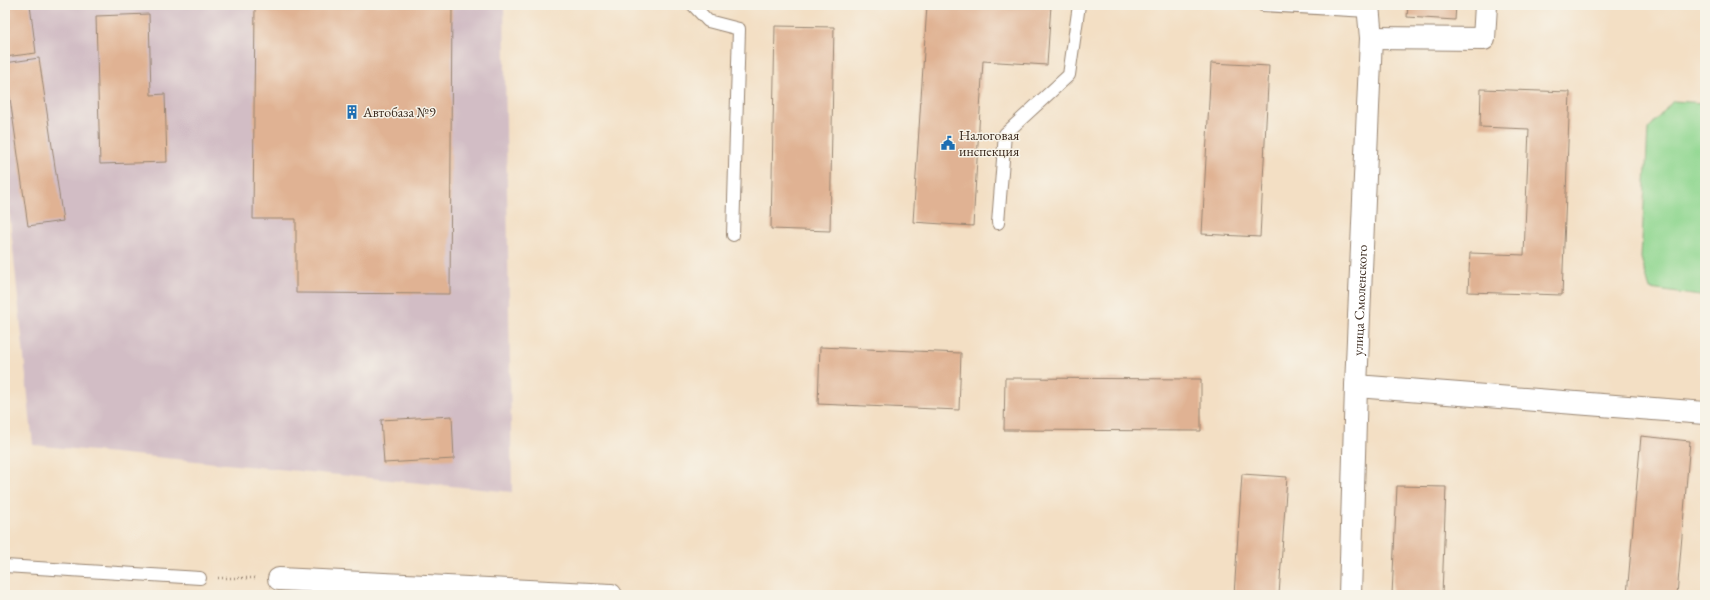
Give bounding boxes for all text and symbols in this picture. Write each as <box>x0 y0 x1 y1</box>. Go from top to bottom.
place label: Автобаза №9 <box>362 103 436 121</box>
building icon: Автобаза №9 <box>344 104 360 120</box>
place label: Налоговая инспекция <box>959 126 1019 160</box>
public building icon: Налоговая инспекция <box>940 135 956 151</box>
street label: улица Смоленского <box>1348 244 1371 356</box>

